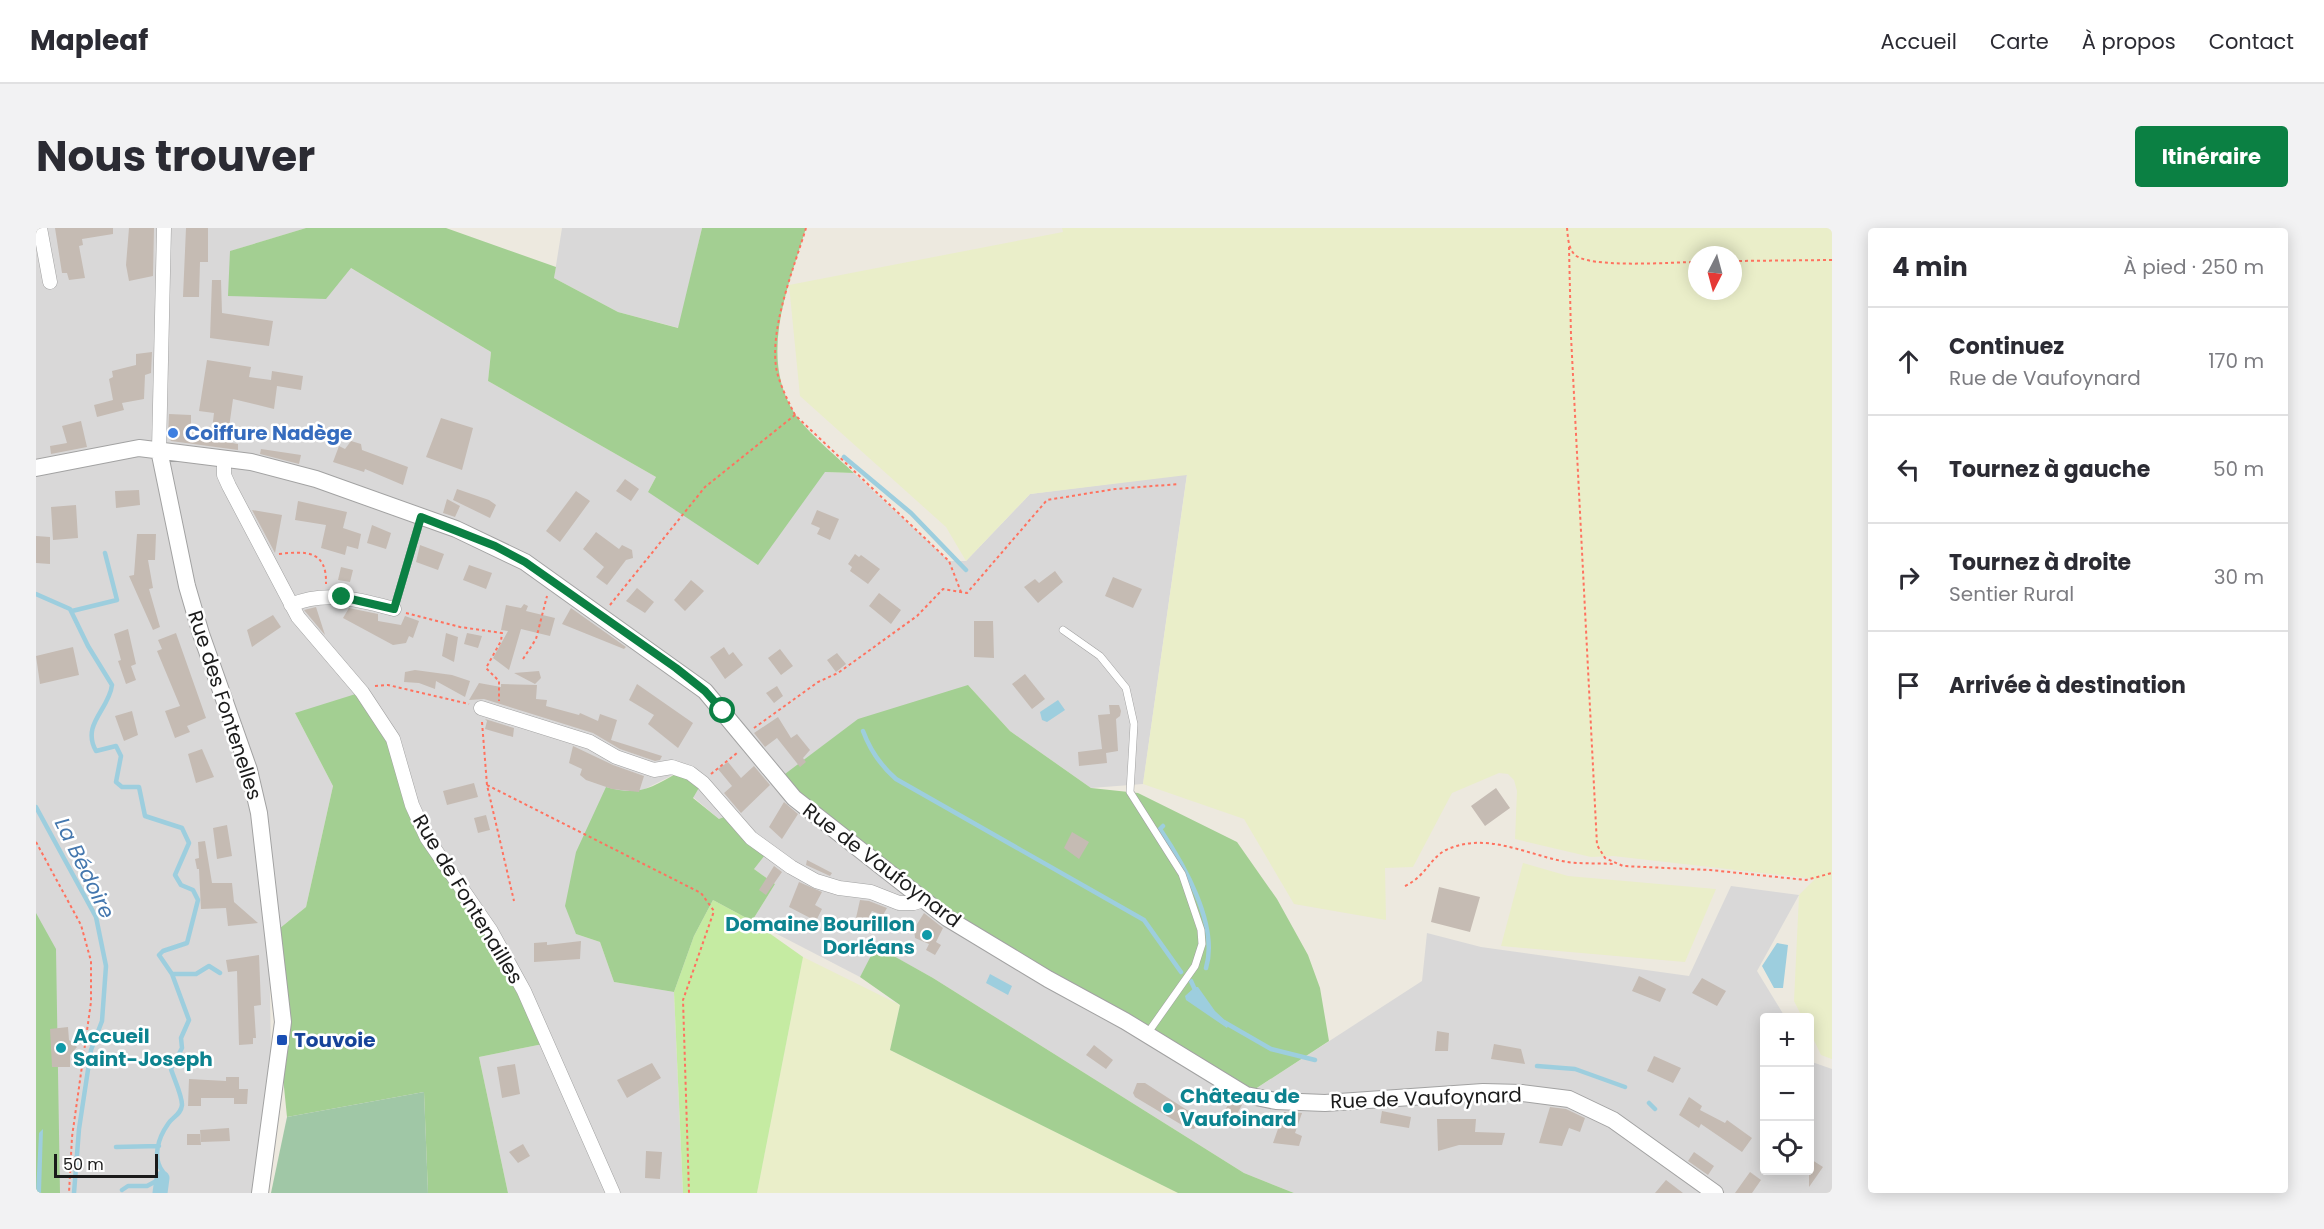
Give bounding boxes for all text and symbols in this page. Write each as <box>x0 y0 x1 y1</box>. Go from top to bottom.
text: Mapleaf <box>30 21 148 60</box>
text: Accueil <box>1880 27 1957 56</box>
text: Carte <box>1990 27 2049 56</box>
text: À propos <box>2082 27 2176 56</box>
text: Contact <box>2209 27 2294 56</box>
button: Itinéraire <box>2135 126 2288 187</box>
text: Nous trouver <box>36 127 315 186</box>
north arrow <box>1688 246 1742 300</box>
text: 4 min <box>1892 249 1968 285</box>
text: À pied · 250 m <box>2123 253 2264 281</box>
text: Continuez <box>1949 331 2064 362</box>
icon: ahead <box>1892 345 1925 378</box>
text: 170 m <box>2208 347 2264 375</box>
text: Rue de Vaufoynard <box>1949 364 2141 392</box>
place label: Coiffure Nadège <box>185 419 352 447</box>
marker: Coiffure Nadège <box>166 426 180 440</box>
icon: left <box>1892 453 1925 486</box>
text: Tournez à gauche <box>1949 454 2150 485</box>
text: 50 m <box>2213 455 2264 483</box>
text: Tournez à droite <box>1949 547 2131 578</box>
icon: right <box>1892 561 1925 594</box>
text: 30 m <box>2214 563 2264 591</box>
text: Sentier Rural <box>1949 580 2074 608</box>
route end <box>328 583 354 609</box>
street label: Rue des Fontenelles <box>181 607 269 803</box>
icon: arrive <box>1892 669 1925 702</box>
text: Arrivée à destination <box>1949 670 2186 701</box>
route start <box>709 697 735 723</box>
street label: Rue de Vaufoynard <box>797 796 967 934</box>
street label: Rue de Fontenailles <box>406 809 530 989</box>
water label: La Bédoire <box>48 813 122 923</box>
place label: Domaine Bourillon Dorléans <box>725 910 915 961</box>
marker: Domaine Bourillon Dorléans <box>920 928 934 942</box>
map controls <box>1760 1013 1814 1175</box>
button: + <box>1760 1013 1814 1067</box>
place label: Accueil Saint-Joseph <box>73 1022 213 1073</box>
place label: Touvoie <box>294 1026 376 1054</box>
marker: Touvoie <box>275 1033 289 1047</box>
marker: Accueil Saint-Joseph <box>54 1041 68 1055</box>
button: − <box>1760 1067 1814 1121</box>
street label: Rue de Vaufoynard <box>1330 1081 1522 1115</box>
place label: Château de Vaufoinard <box>1180 1082 1300 1133</box>
marker: Château de Vaufoinard <box>1161 1101 1175 1115</box>
button: locate <box>1760 1121 1814 1175</box>
scale bar <box>54 1151 158 1178</box>
text: 50 m <box>63 1153 104 1176</box>

